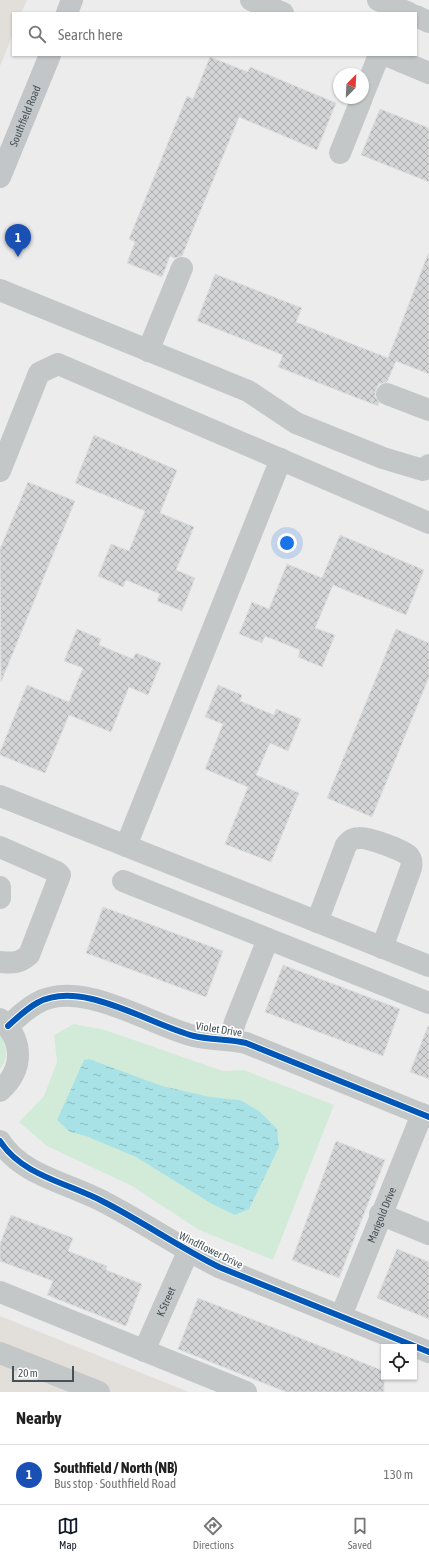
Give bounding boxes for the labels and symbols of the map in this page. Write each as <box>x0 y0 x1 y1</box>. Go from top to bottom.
north arrow <box>333 68 369 104</box>
street label: Southfield Road <box>7 84 43 148</box>
pin: 1 <box>5 224 31 257</box>
your location <box>277 533 297 553</box>
street label: Violet Drive <box>195 1019 243 1039</box>
street label: Marigold Drive <box>365 1185 398 1244</box>
street label: Windflower Drive <box>177 1229 245 1271</box>
street label: K Street <box>154 1285 178 1318</box>
scale bar <box>12 1364 74 1383</box>

